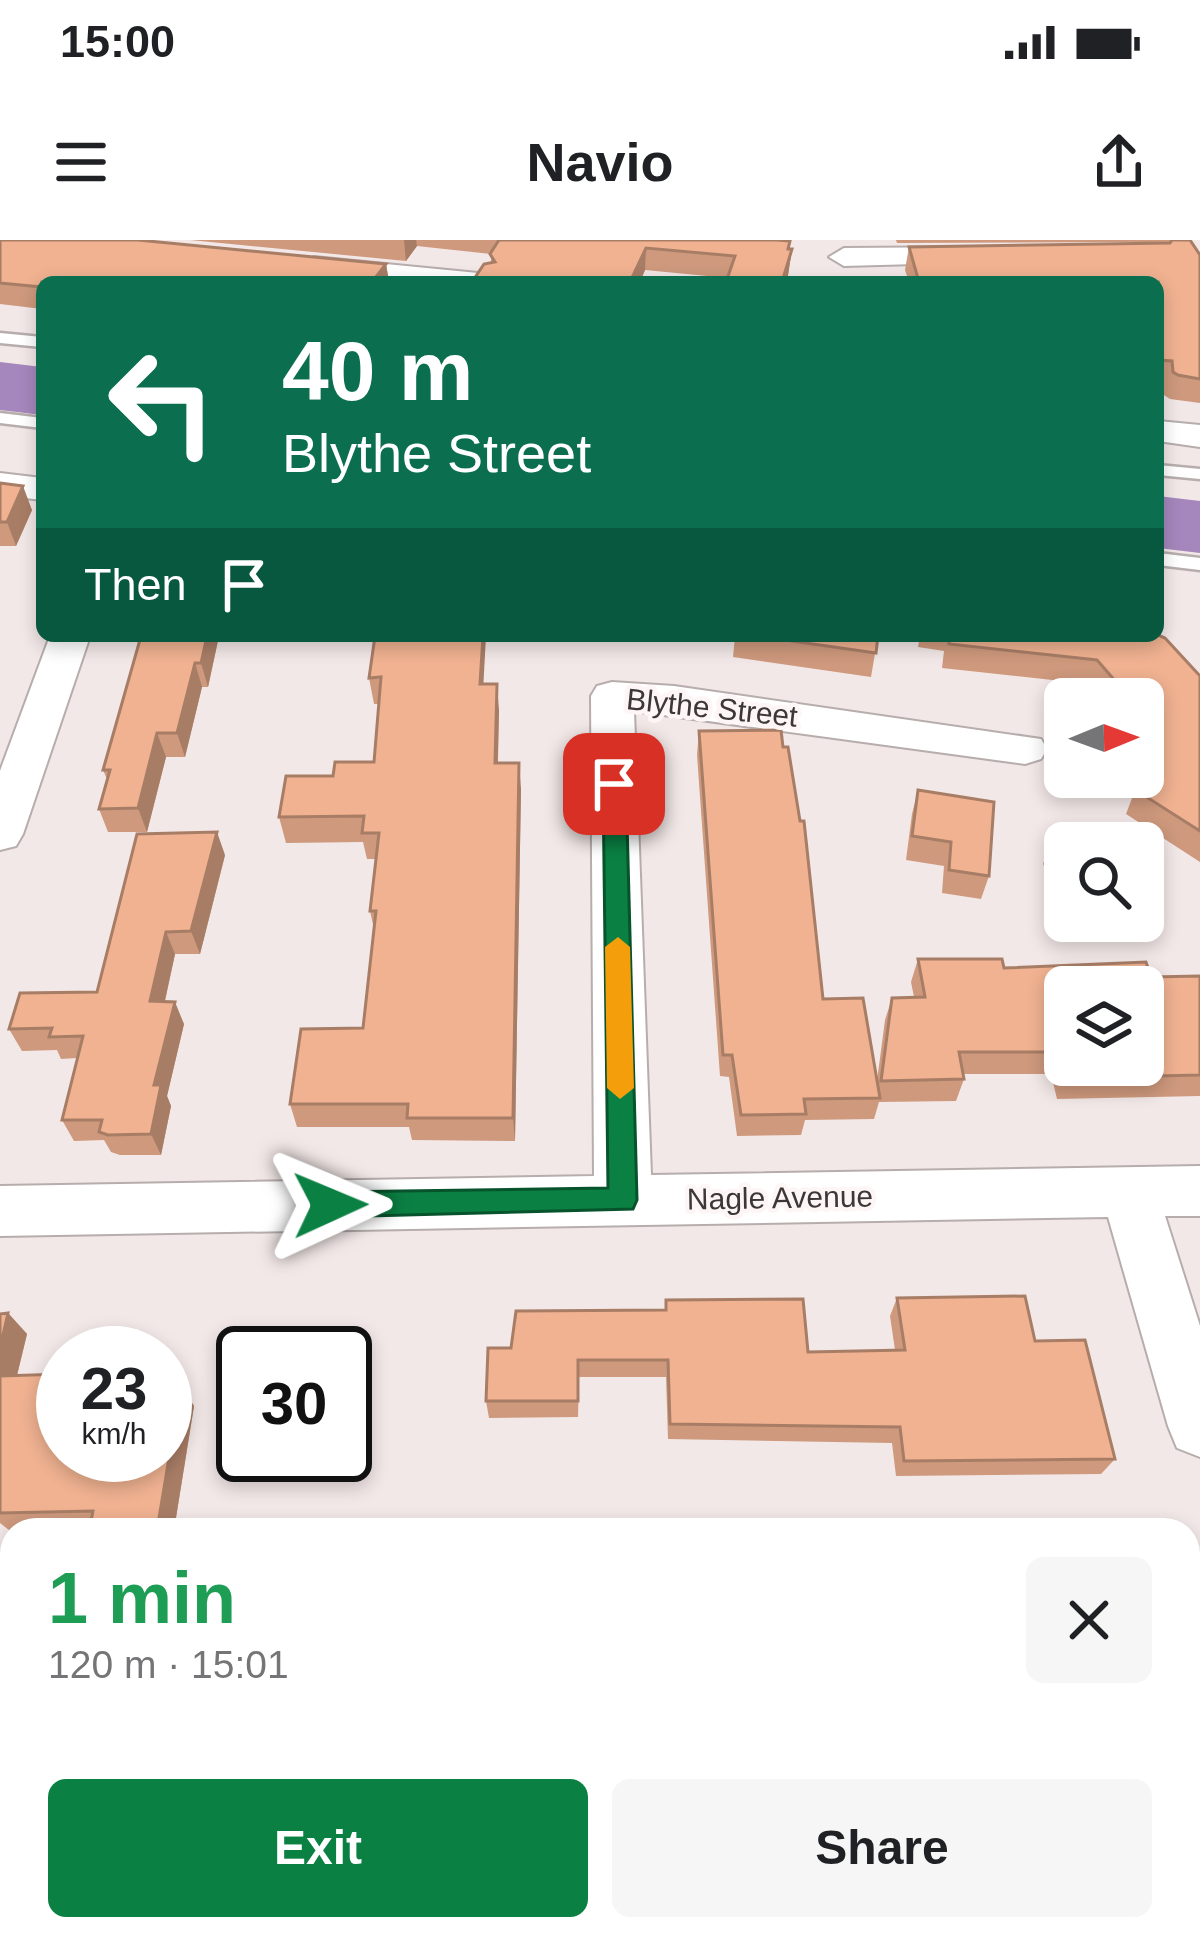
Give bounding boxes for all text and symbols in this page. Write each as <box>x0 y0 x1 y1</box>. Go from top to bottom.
text: 15:00 <box>60 16 175 67</box>
icon: menu <box>48 129 114 195</box>
icon: share <box>1086 129 1152 195</box>
text: Navio <box>526 132 674 192</box>
icon: left <box>84 324 240 480</box>
text: 40 m <box>282 324 473 418</box>
text: Blythe Street <box>282 423 591 483</box>
icon: arrive <box>211 552 277 618</box>
text: Then <box>84 559 187 610</box>
north arrow <box>1044 678 1164 798</box>
map controls <box>1044 678 1164 1086</box>
street label: Blythe Street <box>625 682 800 733</box>
pin <box>563 733 665 835</box>
icon: arrive <box>581 751 647 817</box>
button: search <box>1044 822 1164 942</box>
button: layers <box>1044 966 1164 1086</box>
position arrow <box>267 1142 393 1268</box>
street label: Nagle Avenue <box>687 1179 873 1216</box>
speed limit sign: 30 <box>216 1326 372 1482</box>
text: 23 <box>81 1355 147 1422</box>
text: km/h <box>81 1417 147 1450</box>
button: close <box>1026 1557 1152 1683</box>
text: 1 min <box>48 1558 236 1638</box>
text: 120 m · 15:01 <box>48 1643 289 1686</box>
button: Exit <box>48 1779 588 1917</box>
button: Share <box>612 1779 1152 1917</box>

